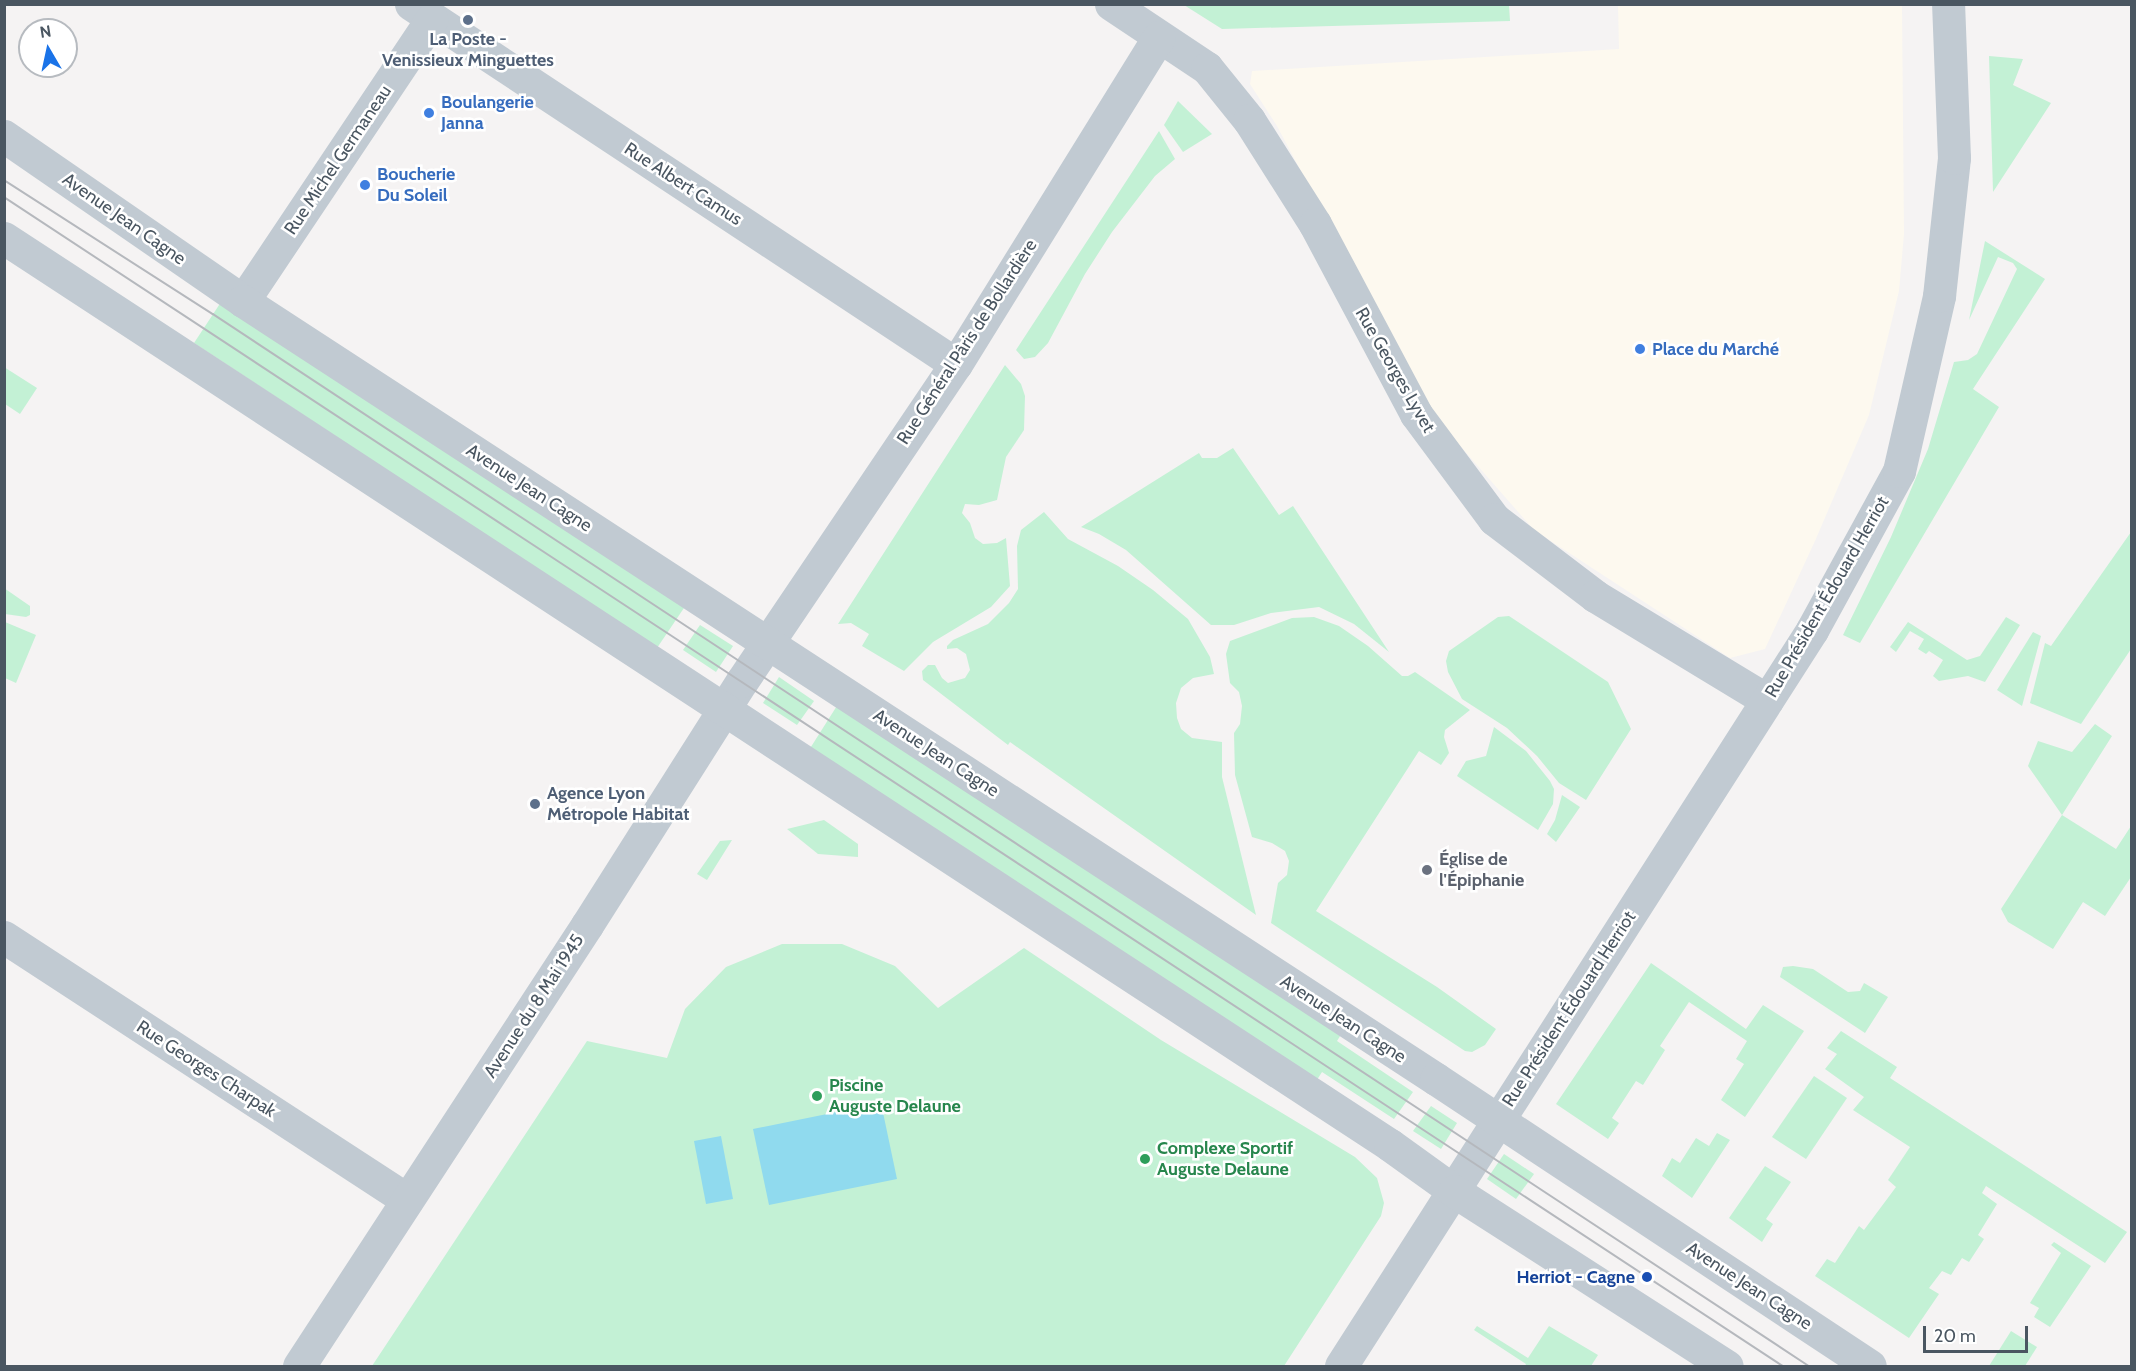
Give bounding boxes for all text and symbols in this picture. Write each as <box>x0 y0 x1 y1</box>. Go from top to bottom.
marker: La Poste - Venissieux Minguettes <box>461 13 475 27</box>
north arrow <box>18 18 78 78</box>
text: N <box>38 21 52 42</box>
place label: La Poste - Venissieux Minguettes <box>382 29 554 72</box>
street label: Rue Michel Germaneau <box>280 81 396 239</box>
place label: Boulangerie Janna <box>441 92 534 134</box>
marker: Boulangerie Janna <box>422 106 436 120</box>
street label: Rue Albert Camus <box>620 138 746 230</box>
place label: Boucherie Du Soleil <box>377 164 455 207</box>
street label: Avenue Jean Cagne <box>58 168 190 270</box>
marker: Boucherie Du Soleil <box>358 178 372 192</box>
street label: Rue Général Pâris de Bollardière <box>893 235 1041 449</box>
street label: Rue Georges Lyvet <box>1351 304 1439 436</box>
place label: Place du Marché <box>1652 338 1779 360</box>
marker: Place du Marché <box>1633 342 1647 356</box>
street label: Avenue Jean Cagne <box>462 439 596 537</box>
street label: Rue Président Édouard Herriot <box>1761 493 1893 701</box>
street label: Avenue Jean Cagne <box>869 704 1003 802</box>
place label: Agence Lyon Métropole Habitat <box>547 783 690 826</box>
marker: Agence Lyon Métropole Habitat <box>528 797 542 811</box>
place label: Église de l'Épiphanie <box>1439 849 1524 892</box>
marker: Église de l'Épiphanie <box>1420 863 1434 877</box>
street label: Rue Président Édouard Herriot <box>1498 907 1640 1111</box>
street label: Avenue du 8 Mai 1945 <box>480 930 588 1082</box>
street label: Avenue Jean Cagne <box>1276 970 1410 1068</box>
street label: Rue Georges Charpak <box>132 1016 280 1122</box>
place label: Piscine Auguste Delaune <box>829 1075 961 1118</box>
marker: Piscine Auguste Delaune <box>810 1089 824 1103</box>
place label: Complexe Sportif Auguste Delaune <box>1157 1138 1293 1180</box>
marker: Complexe Sportif Auguste Delaune <box>1138 1152 1152 1166</box>
street label: Avenue Jean Cagne <box>1682 1237 1816 1335</box>
place label: Herriot - Cagne <box>1517 1266 1635 1288</box>
marker: Herriot - Cagne <box>1640 1270 1654 1284</box>
scale bar <box>1926 1314 2031 1352</box>
text: 20 m <box>1934 1325 1976 1347</box>

